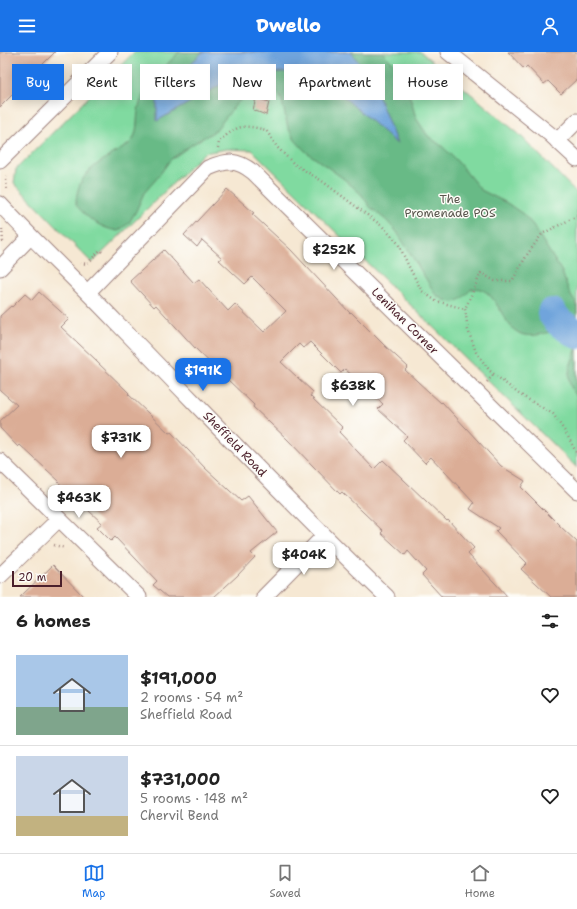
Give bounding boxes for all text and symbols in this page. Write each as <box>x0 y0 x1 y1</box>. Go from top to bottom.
text: Dwello <box>256 14 321 38</box>
icon: menu <box>16 15 38 37</box>
icon: person <box>539 15 561 37</box>
chip: Buy <box>12 64 64 100</box>
chip: Rent <box>72 64 132 100</box>
chip: Filters <box>140 64 210 100</box>
chip: New <box>218 64 276 100</box>
chip: Apartment <box>284 64 385 100</box>
chip: House <box>393 64 463 100</box>
park label: The Promenade POS <box>404 191 496 221</box>
pin: $252K <box>306 237 362 271</box>
text: $252K <box>312 241 356 258</box>
street label: Lenihan Corner <box>368 284 442 358</box>
pin: $191K <box>175 358 231 392</box>
text: $191K <box>184 362 222 379</box>
pin: $638K <box>325 373 381 407</box>
text: $638K <box>331 377 375 394</box>
street label: Sheffield Road <box>200 408 271 480</box>
pin: $731K <box>93 425 149 459</box>
text: $731K <box>101 429 141 446</box>
pin: $463K <box>51 485 107 519</box>
text: $463K <box>57 489 101 506</box>
pin: $404K <box>276 542 332 576</box>
text: $404K <box>282 546 326 563</box>
scale bar <box>12 569 62 588</box>
text: 20 m <box>18 570 46 585</box>
text: 6 homes <box>16 610 91 632</box>
icon: filters <box>539 610 561 632</box>
text: $191,000 <box>140 667 217 689</box>
icon: home <box>48 671 96 719</box>
icon: heart <box>539 684 561 706</box>
text: 2 rooms · 54 m² <box>140 689 243 706</box>
text: Sheffield Road <box>140 706 232 723</box>
text: $731,000 <box>140 768 221 790</box>
icon: home <box>48 772 96 820</box>
icon: heart <box>539 785 561 807</box>
text: 5 rooms · 148 m² <box>140 790 248 807</box>
text: Chervil Bend <box>140 807 219 824</box>
tab: Map <box>82 862 106 901</box>
tab: Saved <box>270 862 301 901</box>
tab: Home <box>465 862 495 901</box>

